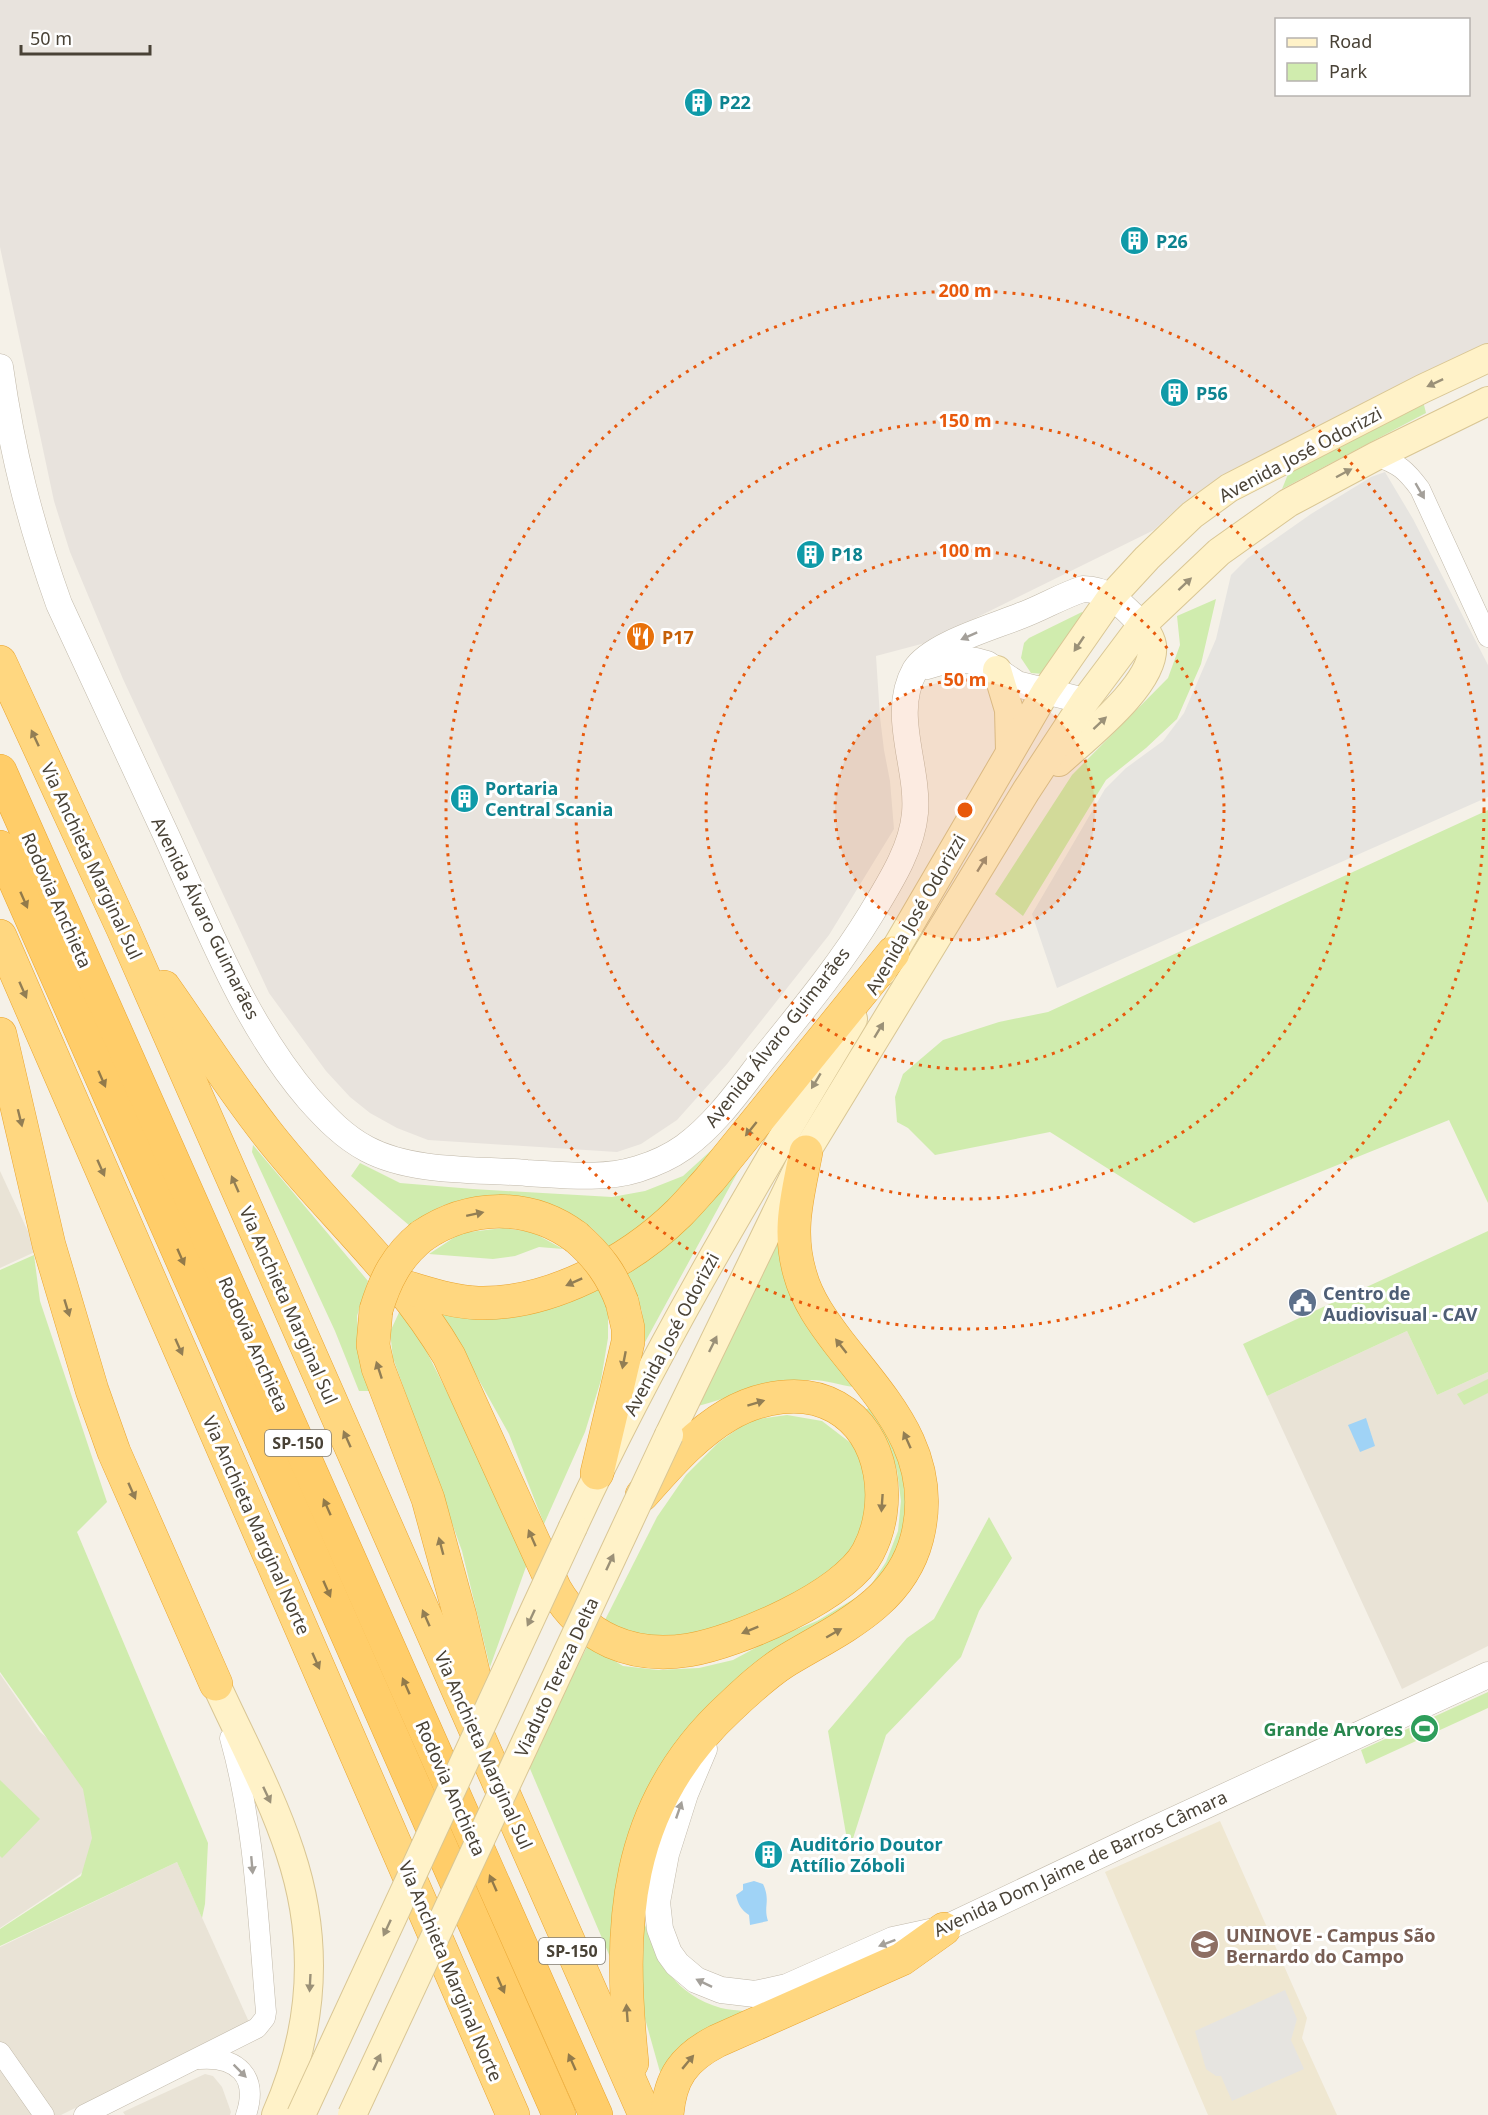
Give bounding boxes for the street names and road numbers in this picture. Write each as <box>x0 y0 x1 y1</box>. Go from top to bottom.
street label: Avenida José Odorizzi <box>1214 401 1386 507</box>
street label: Via Anchieta Marginal Sul <box>36 759 148 963</box>
street label: Avenida Álvaro Guimarães <box>147 813 265 1023</box>
street label: Rodovia Anchieta <box>16 828 98 972</box>
street label: Avenida José Odorizzi <box>859 829 971 999</box>
street label: Avenida Álvaro Guimarães <box>699 942 855 1132</box>
street label: Via Anchieta Marginal Sul <box>234 1202 344 1408</box>
street label: Avenida José Odorizzi <box>618 1248 724 1420</box>
street label: Rodovia Anchieta <box>213 1272 295 1416</box>
street label: Via Anchieta Marginal Norte <box>198 1412 316 1638</box>
road number: SP-150 <box>265 1430 331 1456</box>
street label: Viaduto Tereza Delta <box>508 1593 604 1761</box>
street label: Via Anchieta Marginal Sul <box>429 1647 539 1853</box>
street label: Rodovia Anchieta <box>410 1716 492 1860</box>
street label: Avenida Dom Jaime de Barros Câmara <box>929 1784 1231 1942</box>
street label: Via Anchieta Marginal Norte <box>394 1857 508 2085</box>
road number: SP-150 <box>539 1938 605 1964</box>

